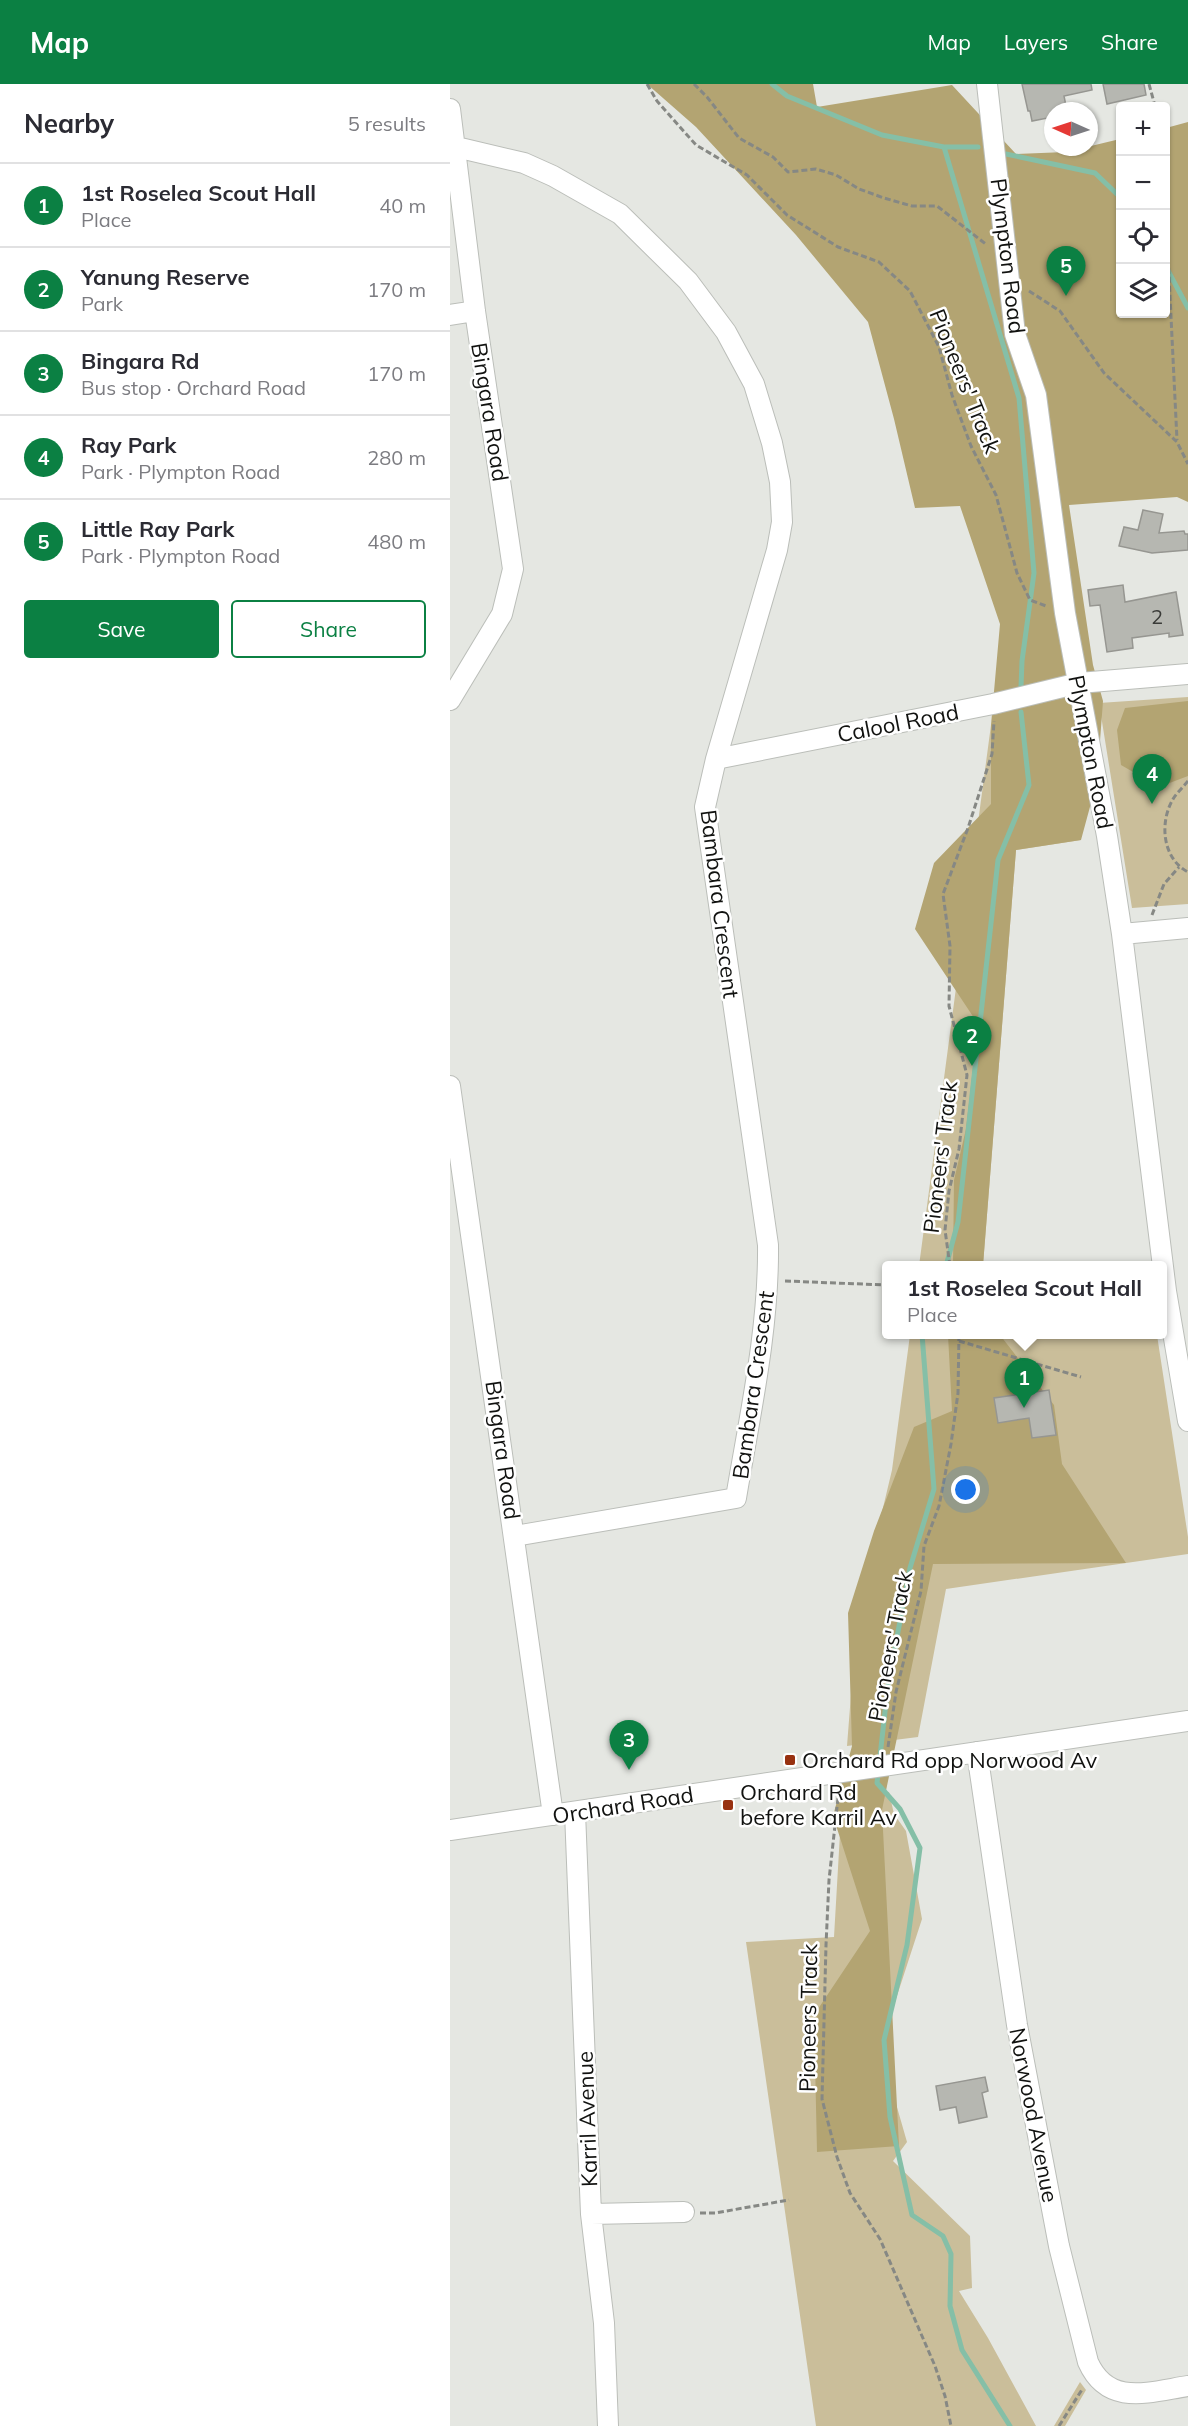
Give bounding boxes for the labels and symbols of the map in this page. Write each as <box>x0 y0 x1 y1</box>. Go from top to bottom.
north arrow <box>1044 102 1098 156</box>
street label: Plympton Road <box>985 177 1031 335</box>
pin: 5 <box>1046 246 1086 296</box>
street label: Pioneers' Track <box>923 305 1007 458</box>
street label: Bingara Road <box>465 341 515 483</box>
house number: 2 <box>1151 604 1163 629</box>
street label: Plympton Road <box>1062 673 1120 831</box>
street label: Calool Road <box>835 698 961 748</box>
pin: 4 <box>1132 754 1172 804</box>
street label: Bambara Crescent <box>695 808 745 1000</box>
pin: 2 <box>952 1016 992 1066</box>
street label: Pioneers' Track <box>917 1079 963 1235</box>
street label: Bambara Crescent <box>726 1289 780 1481</box>
pin: 1 <box>1004 1358 1044 1408</box>
street label: Bingara Road <box>479 1379 527 1521</box>
your location <box>951 1475 980 1504</box>
street label: Pioneers' Track <box>862 1567 918 1724</box>
pin: 3 <box>610 1720 648 1770</box>
place label: Orchard Rd opp Norwood Av <box>802 1746 1097 1774</box>
marker: Orchard Rd opp Norwood Av <box>783 1753 797 1767</box>
place label: Orchard Rd before Karril Av <box>740 1778 897 1831</box>
street label: Orchard Road <box>550 1780 696 1830</box>
marker: Orchard Rd before Karril Av <box>721 1798 735 1812</box>
street label: Pioneers Track <box>793 1943 823 2092</box>
street label: Norwood Avenue <box>1003 2025 1065 2205</box>
street label: Karril Avenue <box>571 2051 603 2187</box>

